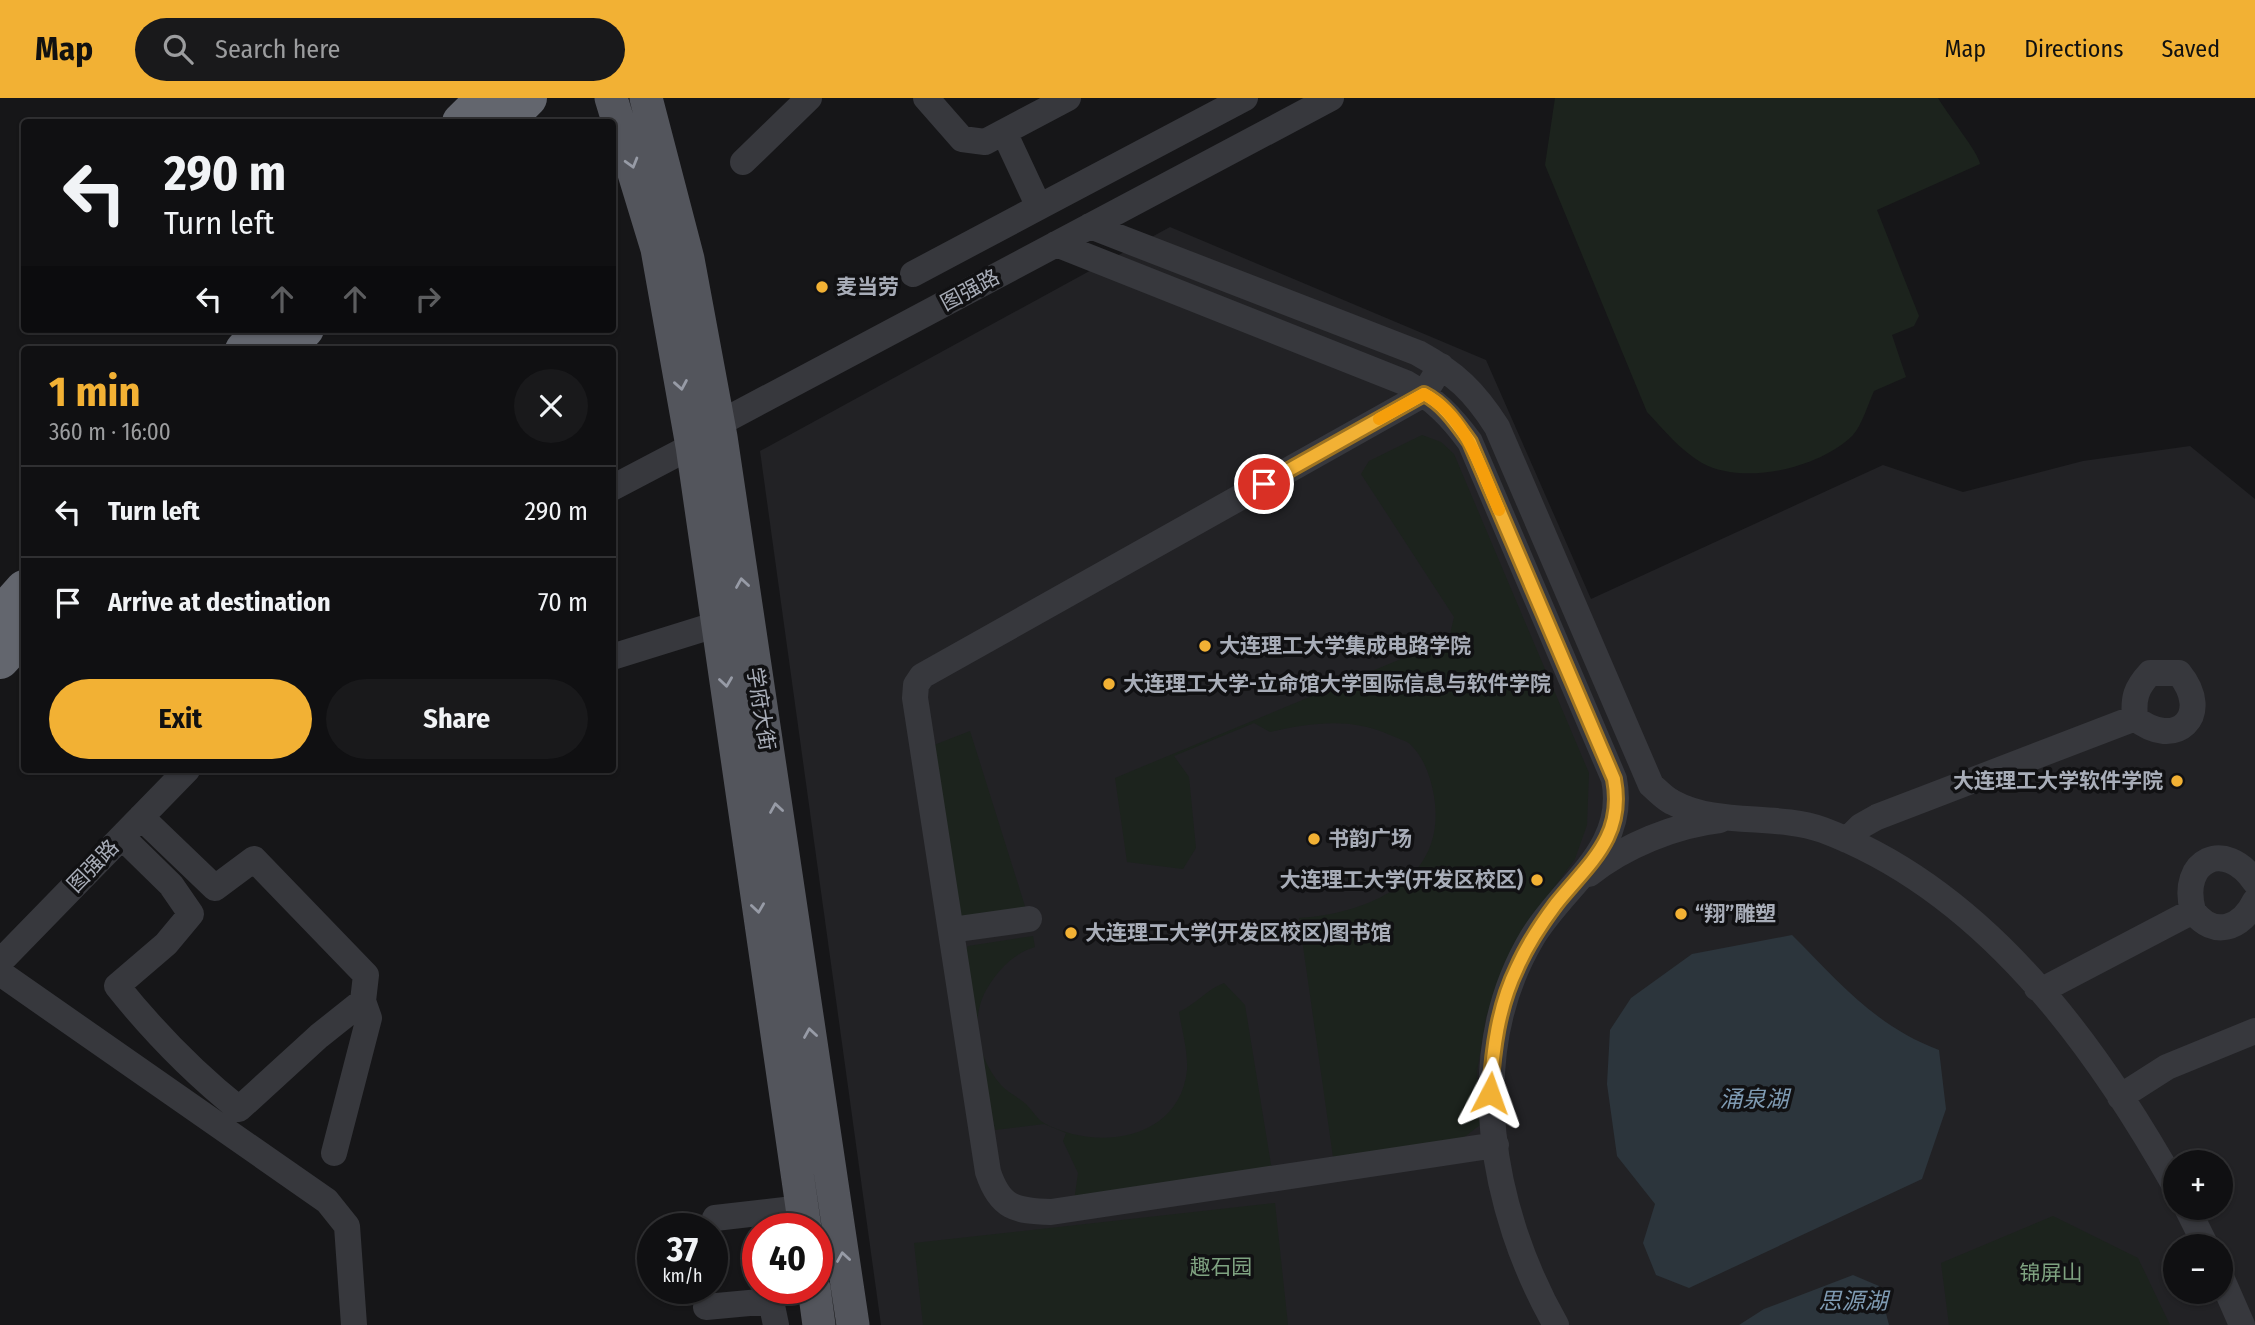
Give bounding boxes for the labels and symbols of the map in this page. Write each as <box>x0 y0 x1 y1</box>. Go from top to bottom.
one-way arrow <box>623 157 638 169</box>
street label: 图强路 <box>936 264 1004 316</box>
place label: 麦当劳 <box>836 274 899 300</box>
marker: 麦当劳 <box>814 279 830 295</box>
one-way arrow <box>673 379 688 391</box>
pin <box>1234 454 1294 514</box>
one-way arrow <box>735 577 750 588</box>
place label: 大连理工大学集成电路学院 <box>1219 633 1471 659</box>
marker: 大连理工大学集成电路学院 <box>1197 638 1213 654</box>
street label: 学府大街 <box>742 665 780 753</box>
place label: 大连理工大学-立命馆大学国际信息与软件学院 <box>1123 671 1551 697</box>
marker: 大连理工大学-立命馆大学国际信息与软件学院 <box>1101 676 1117 692</box>
one-way arrow <box>718 677 733 688</box>
place label: 大连理工大学软件学院 <box>1953 768 2163 794</box>
marker: 大连理工大学软件学院 <box>2169 773 2185 789</box>
one-way arrow <box>769 802 784 813</box>
place label: 书韵广场 <box>1328 826 1412 852</box>
marker: 书韵广场 <box>1306 831 1322 847</box>
street label: 图强路 <box>62 834 124 898</box>
place label: 大连理工大学(开发区校区) <box>1279 867 1523 893</box>
marker: 大连理工大学(开发区校区) <box>1529 872 1545 888</box>
place label: “翔”雕塑 <box>1695 901 1776 927</box>
one-way arrow <box>751 902 766 913</box>
marker: “翔”雕塑 <box>1673 906 1689 922</box>
place label: 大连理工大学(开发区校区)图书馆 <box>1085 920 1392 946</box>
marker: 大连理工大学(开发区校区)图书馆 <box>1063 925 1079 941</box>
one-way arrow <box>802 1027 817 1038</box>
position arrow <box>1453 1056 1527 1130</box>
water label: 涌泉湖 <box>1720 1085 1792 1113</box>
speed limit sign: 40 <box>742 1213 833 1304</box>
one-way arrow <box>836 1252 851 1263</box>
park label: 趣石园 <box>1190 1254 1253 1280</box>
park label: 锦屏山 <box>2020 1260 2083 1286</box>
water label: 思源湖 <box>1819 1287 1891 1315</box>

